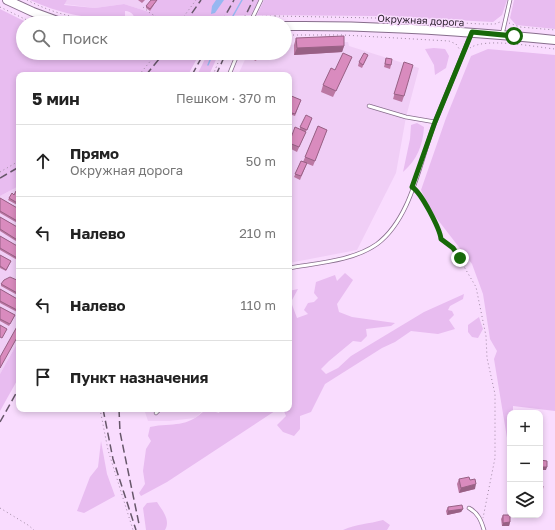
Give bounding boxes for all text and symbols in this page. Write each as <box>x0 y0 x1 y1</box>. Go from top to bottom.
street label: Окружная дорога <box>377 12 465 28</box>
search box <box>16 16 292 60</box>
icon: search <box>30 27 52 49</box>
route start <box>505 27 523 45</box>
text: Поиск <box>62 29 108 47</box>
text: 5 мин <box>32 88 80 109</box>
text: Пешком · 370 m <box>176 90 276 106</box>
text: Прямо <box>70 144 119 162</box>
icon: ahead <box>32 150 54 172</box>
text: 50 m <box>246 153 276 169</box>
text: Окружная дорога <box>70 162 183 178</box>
icon: left <box>32 222 54 244</box>
text: Налево <box>70 224 126 242</box>
text: 210 m <box>239 225 276 241</box>
route end <box>451 249 469 267</box>
icon: left <box>32 294 54 316</box>
text: Налево <box>70 296 126 314</box>
text: 110 m <box>241 297 276 313</box>
icon: arrive <box>32 366 54 388</box>
text: Пункт назначения <box>70 368 208 386</box>
map controls <box>507 410 543 518</box>
button: + <box>507 410 543 446</box>
button: − <box>507 446 543 482</box>
button: layers <box>507 482 543 518</box>

